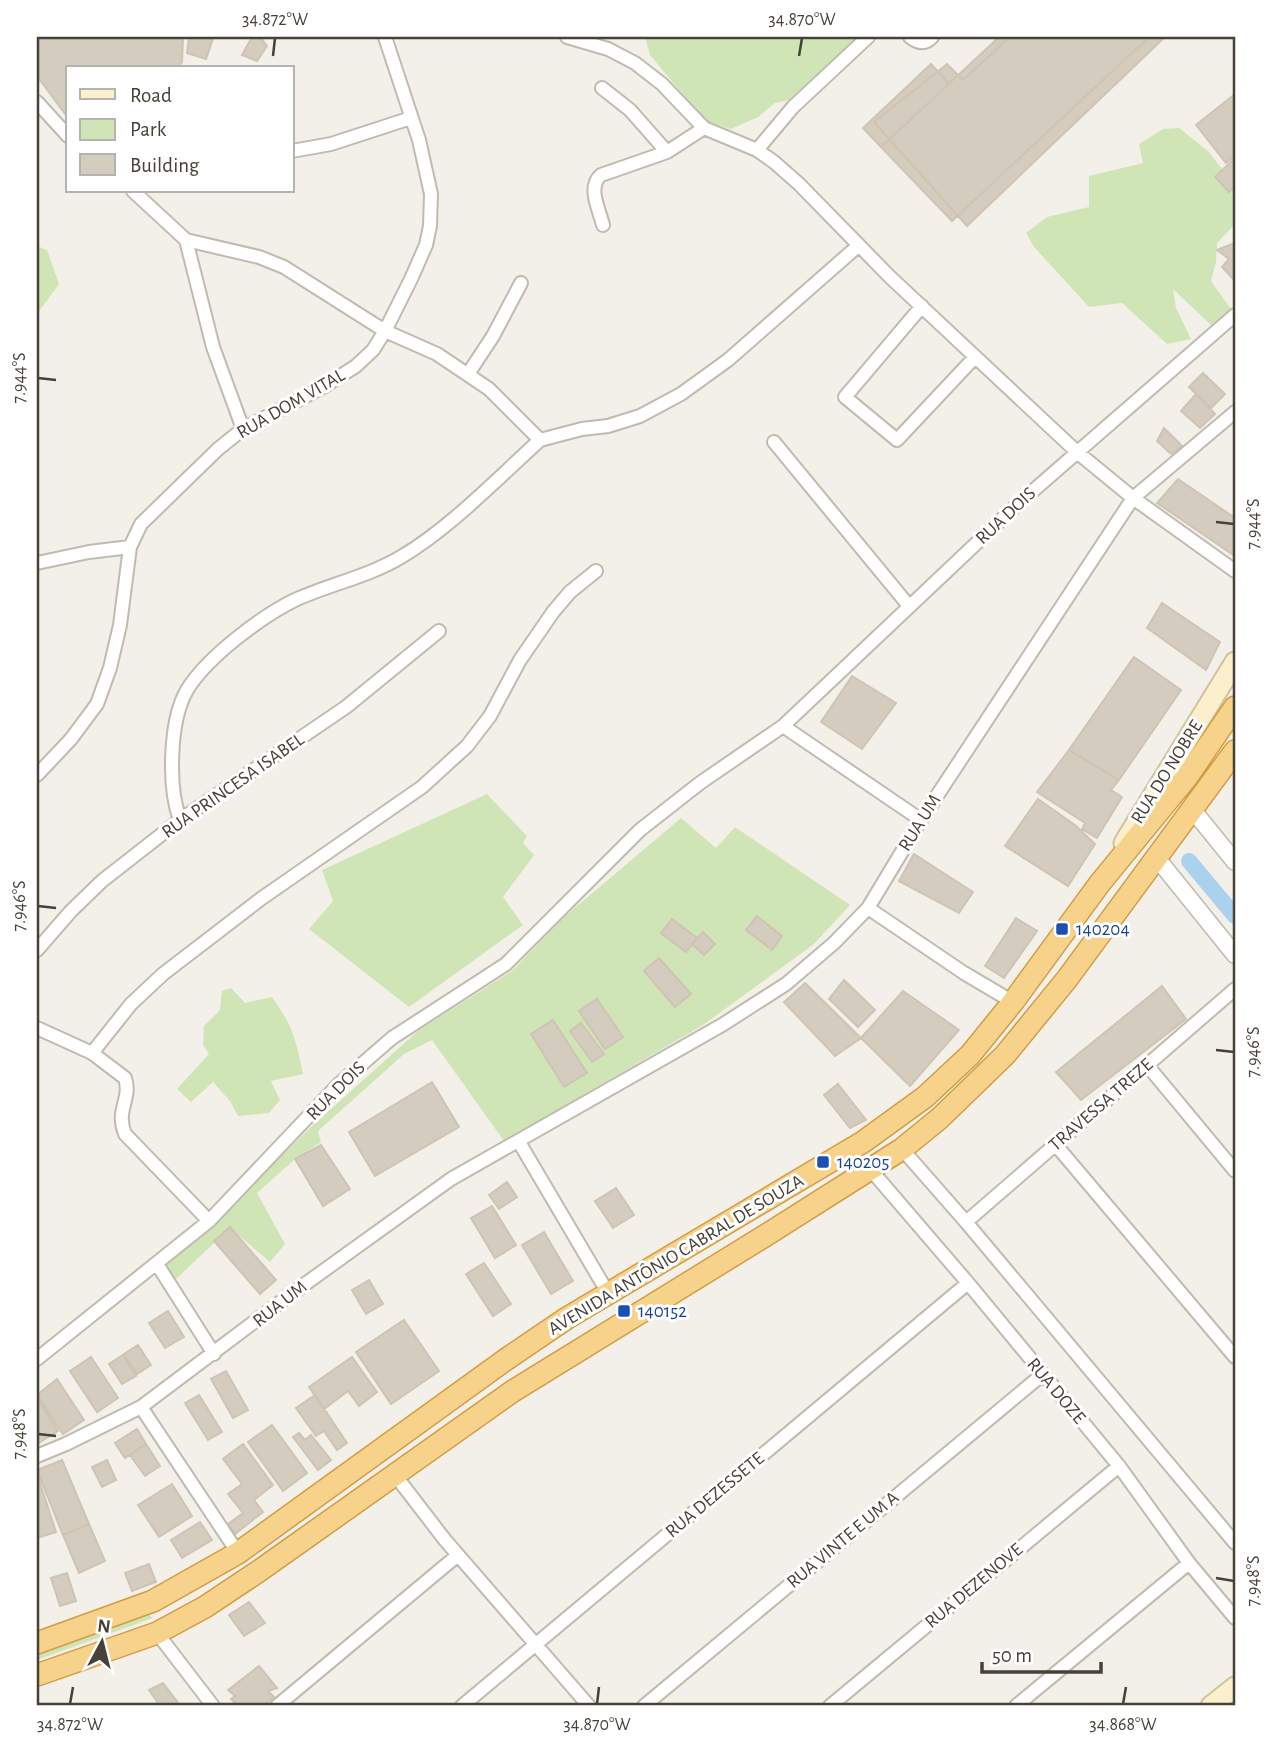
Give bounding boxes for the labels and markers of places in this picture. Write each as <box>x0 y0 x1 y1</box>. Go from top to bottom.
place label: 140204 <box>1076 920 1130 939</box>
marker: 140204 <box>1054 921 1070 937</box>
place label: 140205 <box>837 1153 889 1172</box>
marker: 140205 <box>815 1154 831 1170</box>
place label: 140152 <box>638 1302 687 1321</box>
marker: 140152 <box>616 1303 632 1319</box>

